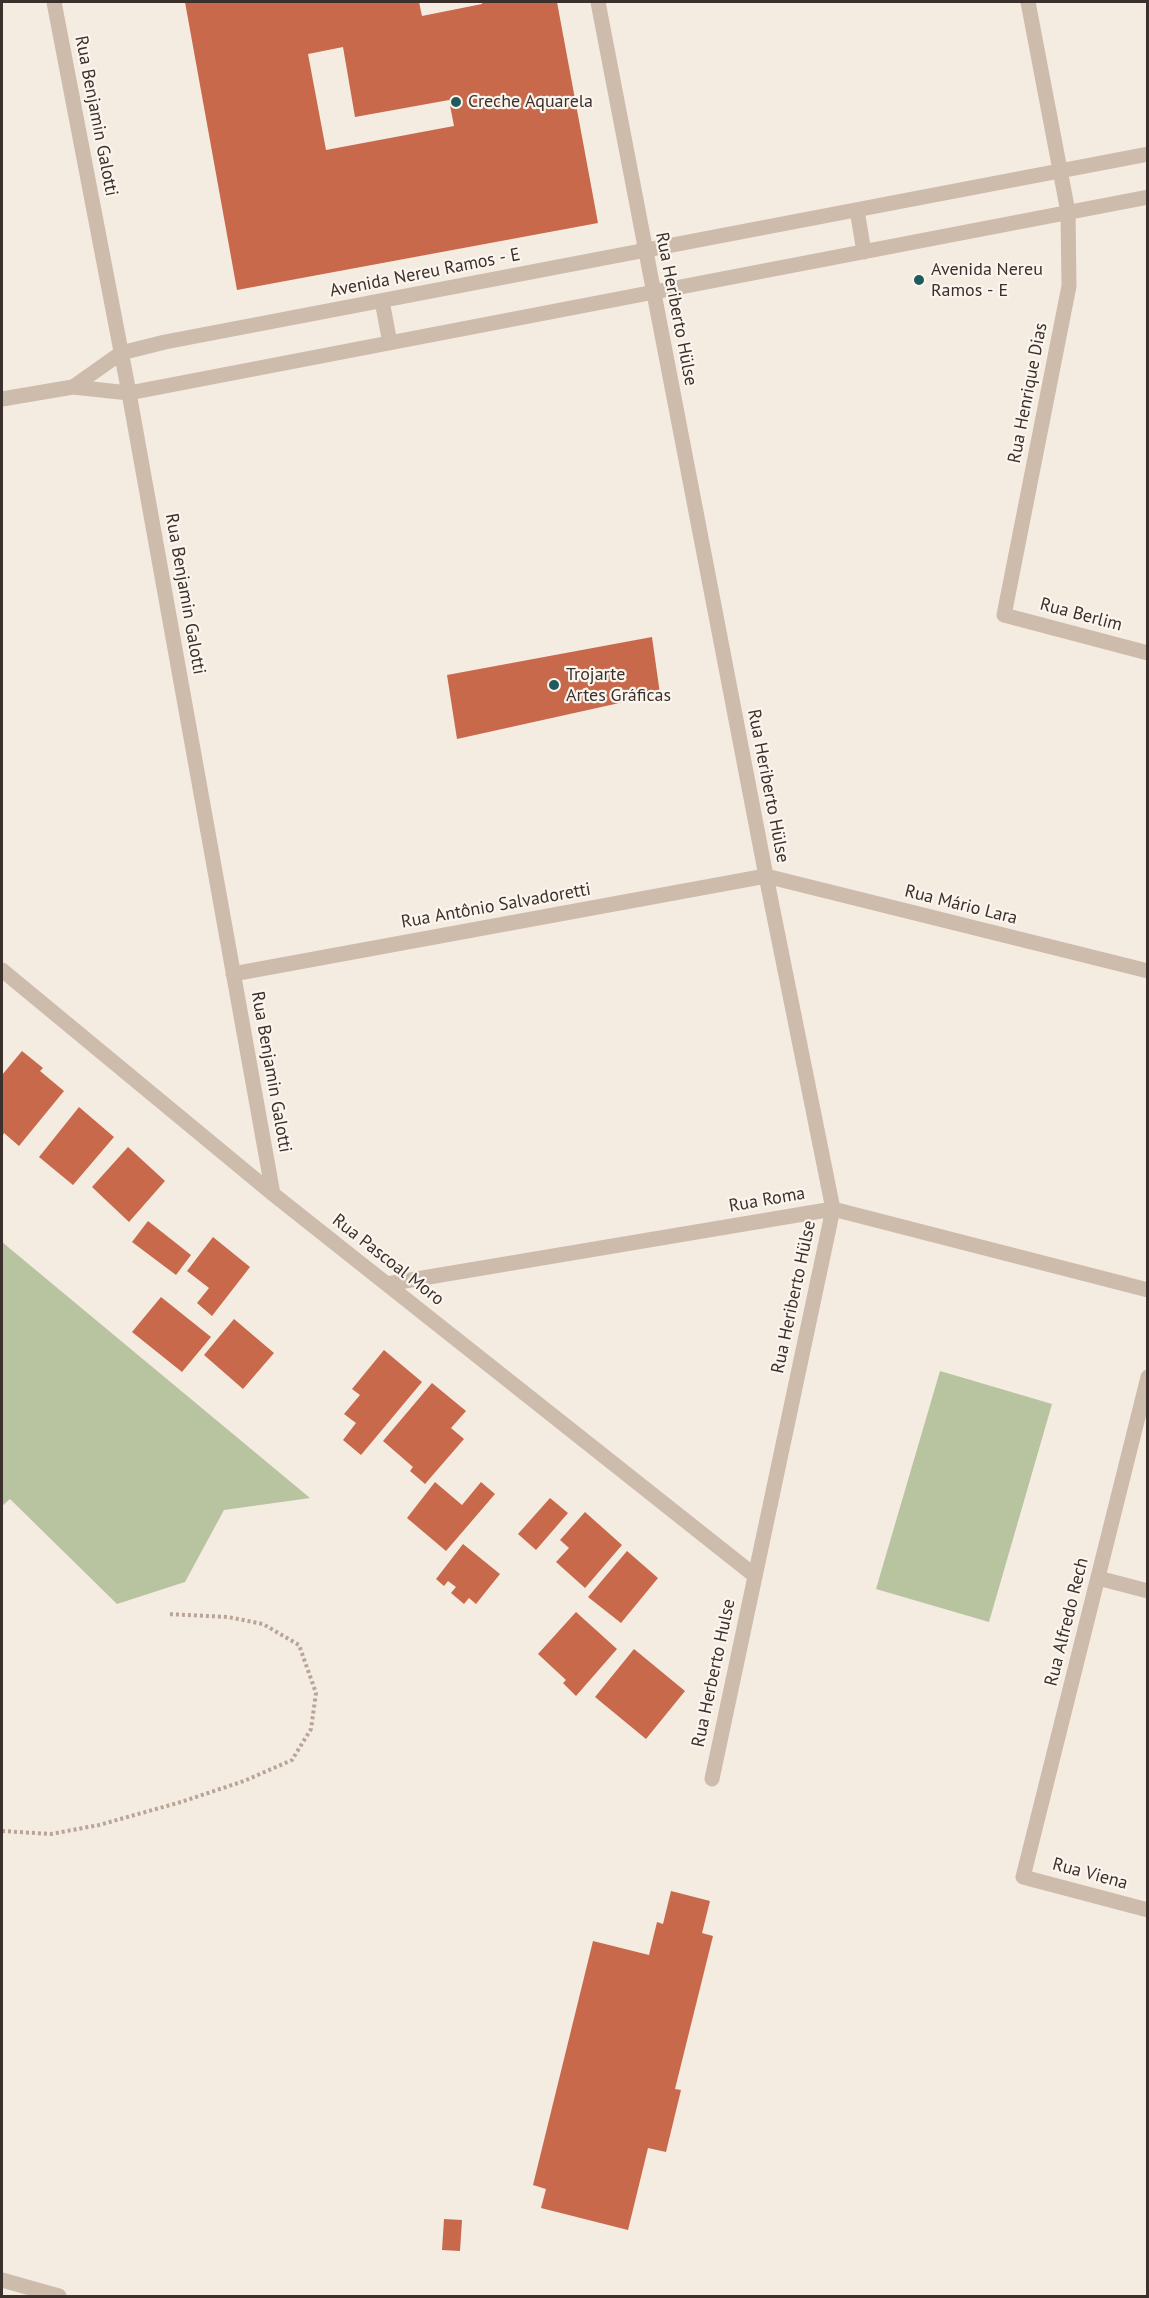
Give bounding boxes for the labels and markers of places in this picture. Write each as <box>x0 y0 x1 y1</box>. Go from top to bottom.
place label: Creche Aquarela <box>468 91 593 113</box>
marker: Creche Aquarela <box>449 95 463 109</box>
place label: Avenida Nereu Ramos - E <box>931 259 1043 302</box>
marker: Avenida Nereu Ramos - E <box>912 273 926 287</box>
place label: Trojarte Artes Gráficas <box>566 664 671 706</box>
marker: Trojarte Artes Gráficas <box>547 678 561 692</box>

